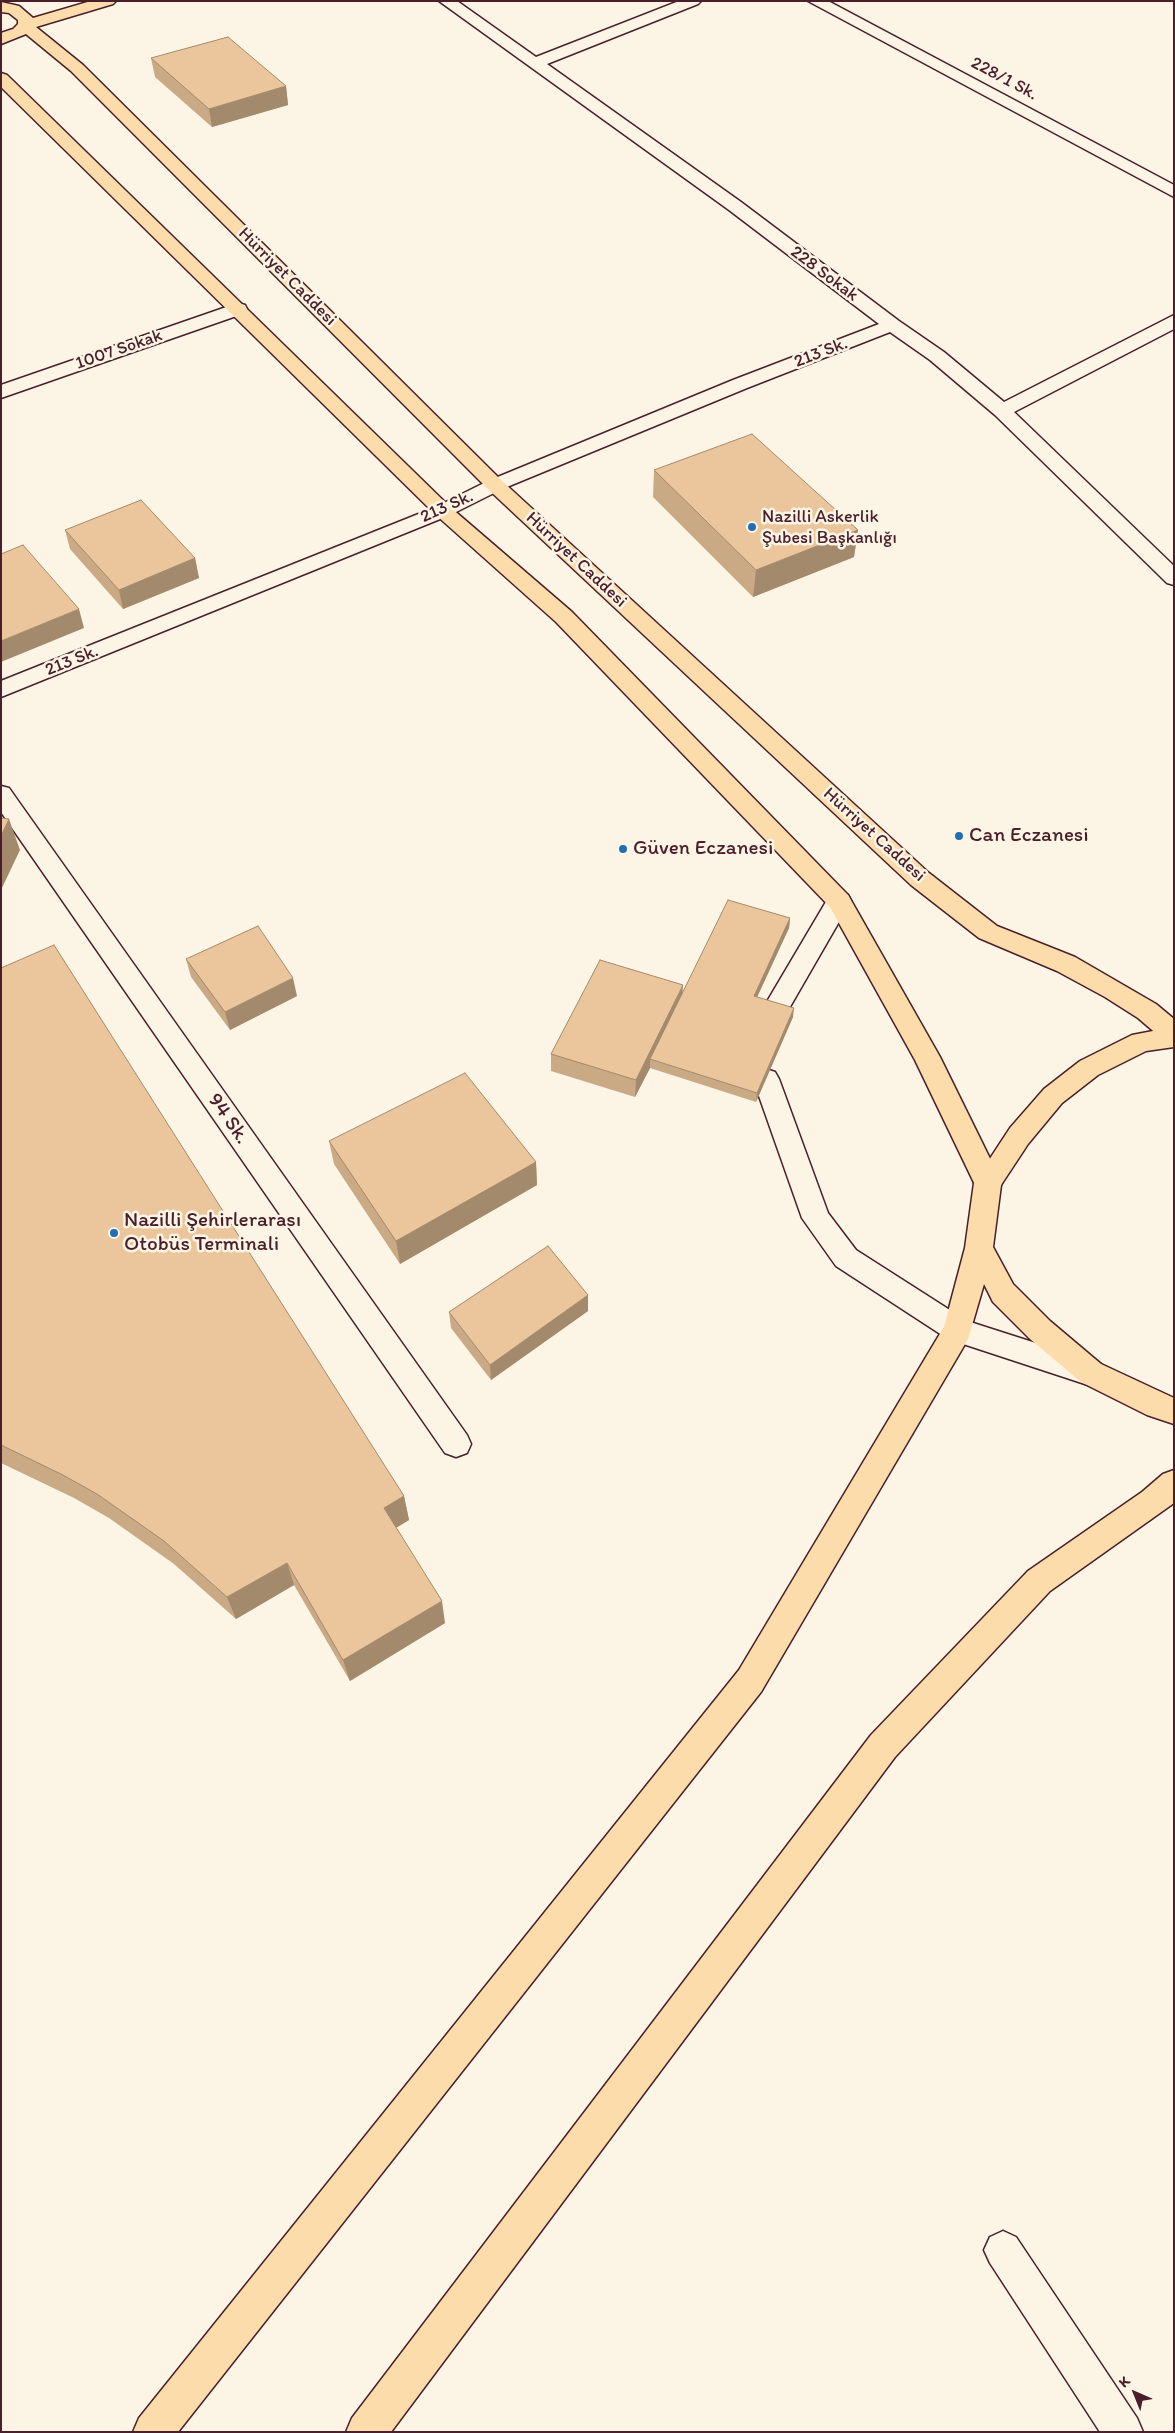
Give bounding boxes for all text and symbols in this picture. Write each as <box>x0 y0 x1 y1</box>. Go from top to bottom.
street label: 228/1 Sk. <box>967 52 1041 106</box>
street label: Hürriyet Caddesi <box>233 223 341 331</box>
street label: 228 Sokak <box>786 241 862 307</box>
street label: 1007 Sokak <box>73 325 165 375</box>
street label: 213 Sk. <box>791 333 851 373</box>
street label: 213 Sk. <box>417 486 477 528</box>
place label: Nazilli Askerlik Şubesi Başkanlığı <box>762 506 897 548</box>
street label: Hürriyet Caddesi <box>521 508 631 612</box>
marker: Nazilli Askerlik Şubesi Başkanlığı <box>746 521 758 533</box>
street label: 213 Sk. <box>42 641 102 681</box>
street label: Hürriyet Caddesi <box>818 783 930 887</box>
place label: Can Eczanesi <box>969 823 1089 849</box>
marker: Can Eczanesi <box>953 830 965 842</box>
place label: Güven Eczanesi <box>633 836 773 862</box>
marker: Güven Eczanesi <box>617 843 629 855</box>
street label: 94 Sk. <box>202 1089 254 1149</box>
place label: Nazilli Şehirlerarası Otobüs Terminali <box>124 1208 301 1258</box>
marker: Nazilli Şehirlerarası Otobüs Terminali <box>108 1227 120 1239</box>
north arrow <box>1110 2368 1160 2418</box>
text: K <box>1115 2373 1133 2391</box>

